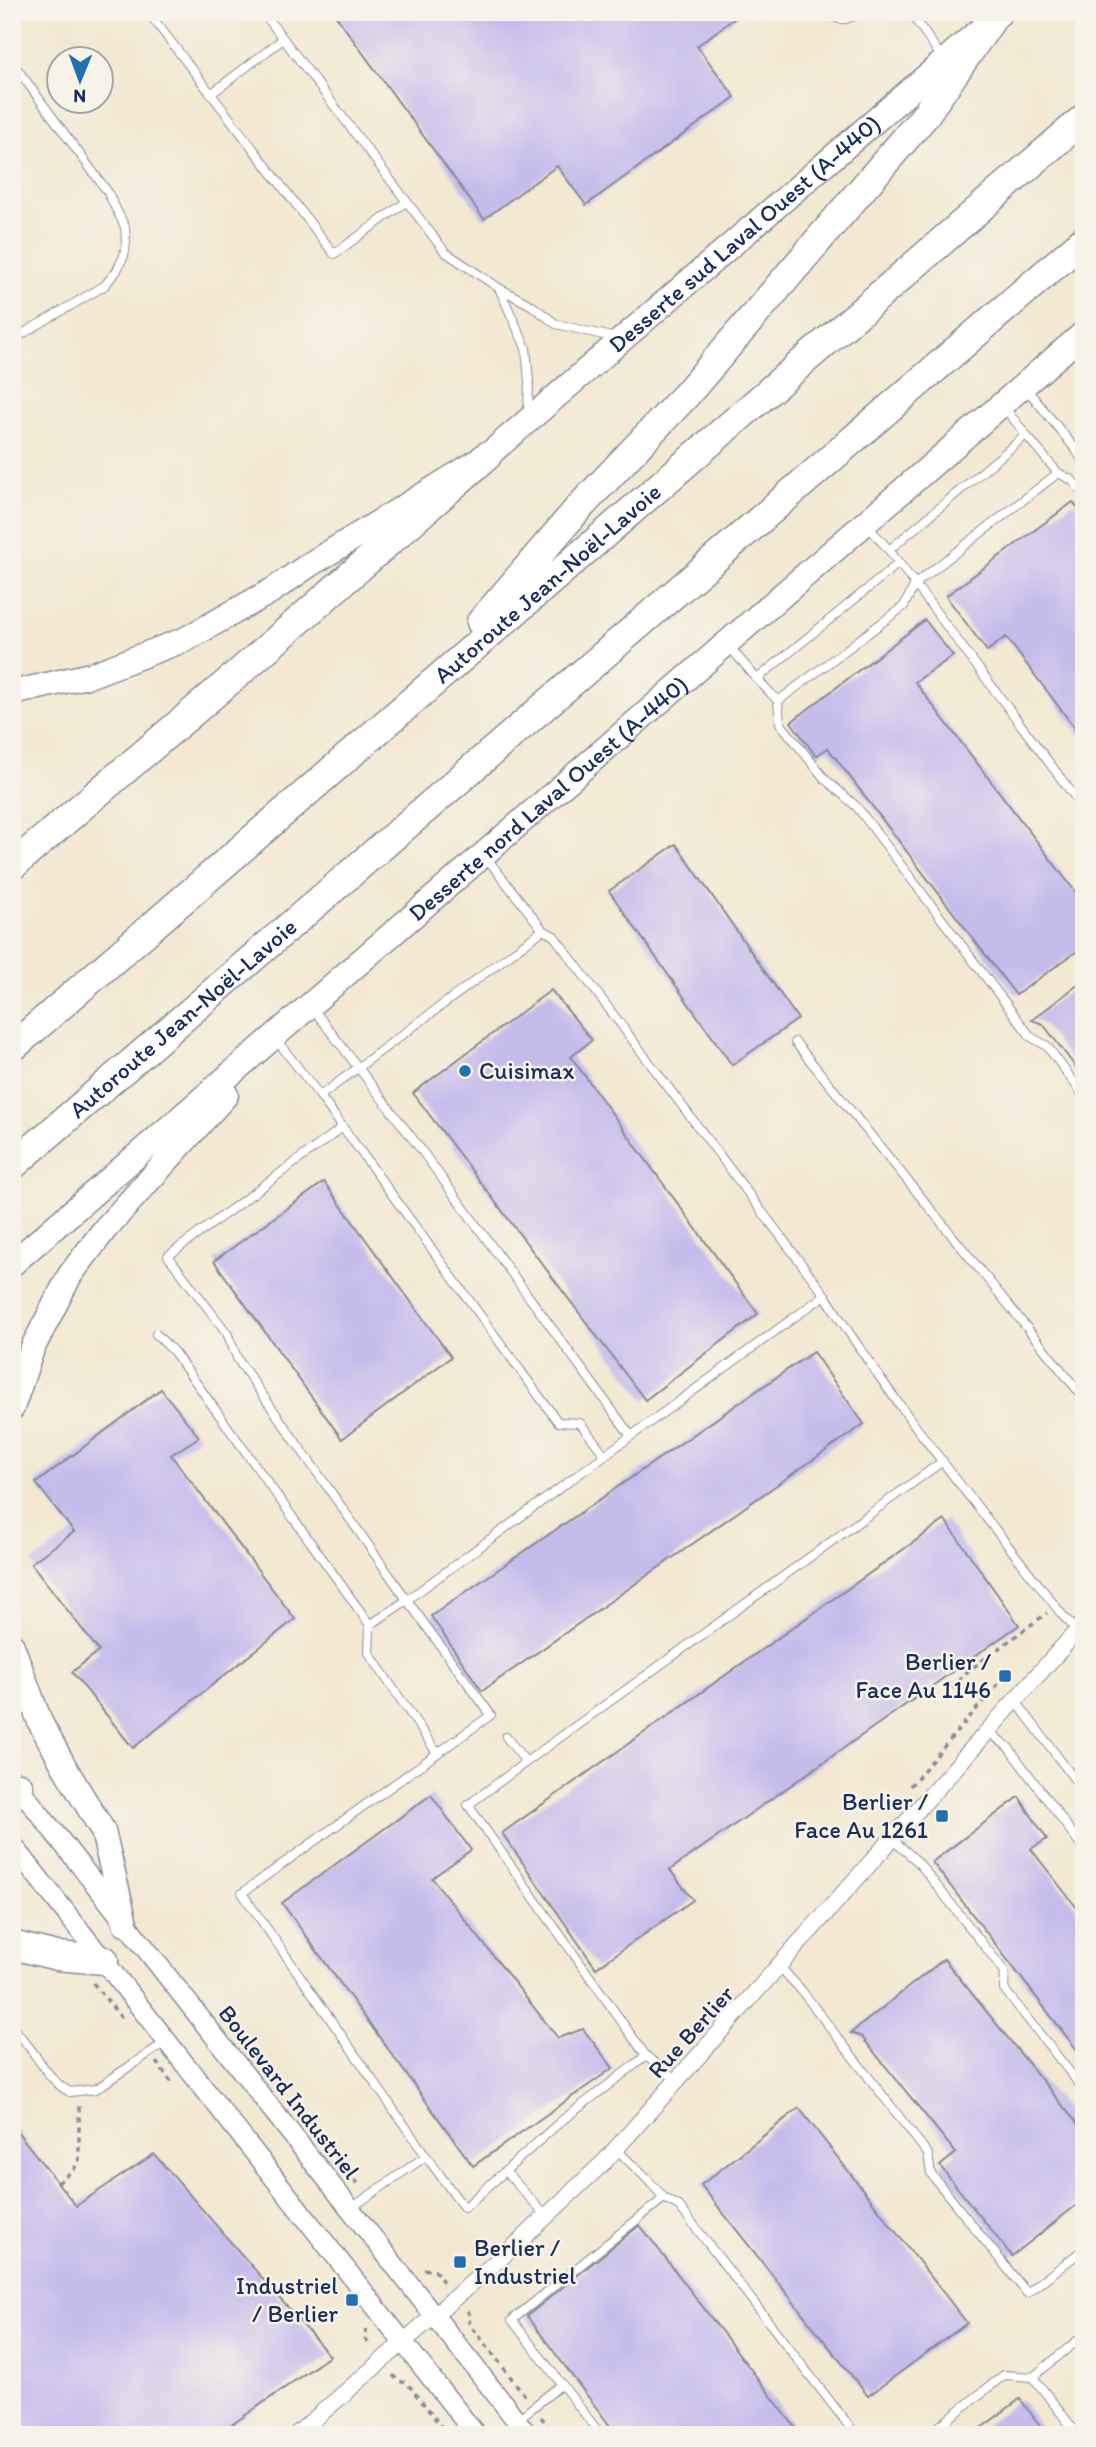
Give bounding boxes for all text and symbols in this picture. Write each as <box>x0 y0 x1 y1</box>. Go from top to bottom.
north arrow <box>46 46 116 116</box>
text: N <box>73 85 86 108</box>
street label: Desserte sud Laval Ouest (A-440) <box>602 108 886 359</box>
street label: Autoroute Jean-Noël-Lavoie <box>428 477 667 689</box>
street label: Desserte nord Laval Ouest (A-440) <box>402 669 693 927</box>
street label: Autoroute Jean-Noël-Lavoie <box>63 912 302 1124</box>
place label: Cuisimax <box>479 1056 574 1085</box>
marker: Cuisimax <box>457 1063 473 1079</box>
place label: Berlier / Face Au 1146 <box>855 1647 991 1704</box>
marker: Berlier / Face Au 1146 <box>997 1668 1013 1684</box>
place label: Berlier / Face Au 1261 <box>794 1787 928 1844</box>
marker: Berlier / Face Au 1261 <box>934 1808 950 1824</box>
street label: Rue Berlier <box>641 1979 740 2084</box>
street label: Boulevard Industriel <box>212 1999 366 2185</box>
place label: Berlier / Industriel <box>474 2233 576 2290</box>
marker: Berlier / Industriel <box>452 2254 468 2270</box>
place label: Industriel / Berlier <box>236 2271 338 2328</box>
marker: Industriel / Berlier <box>344 2292 360 2308</box>

